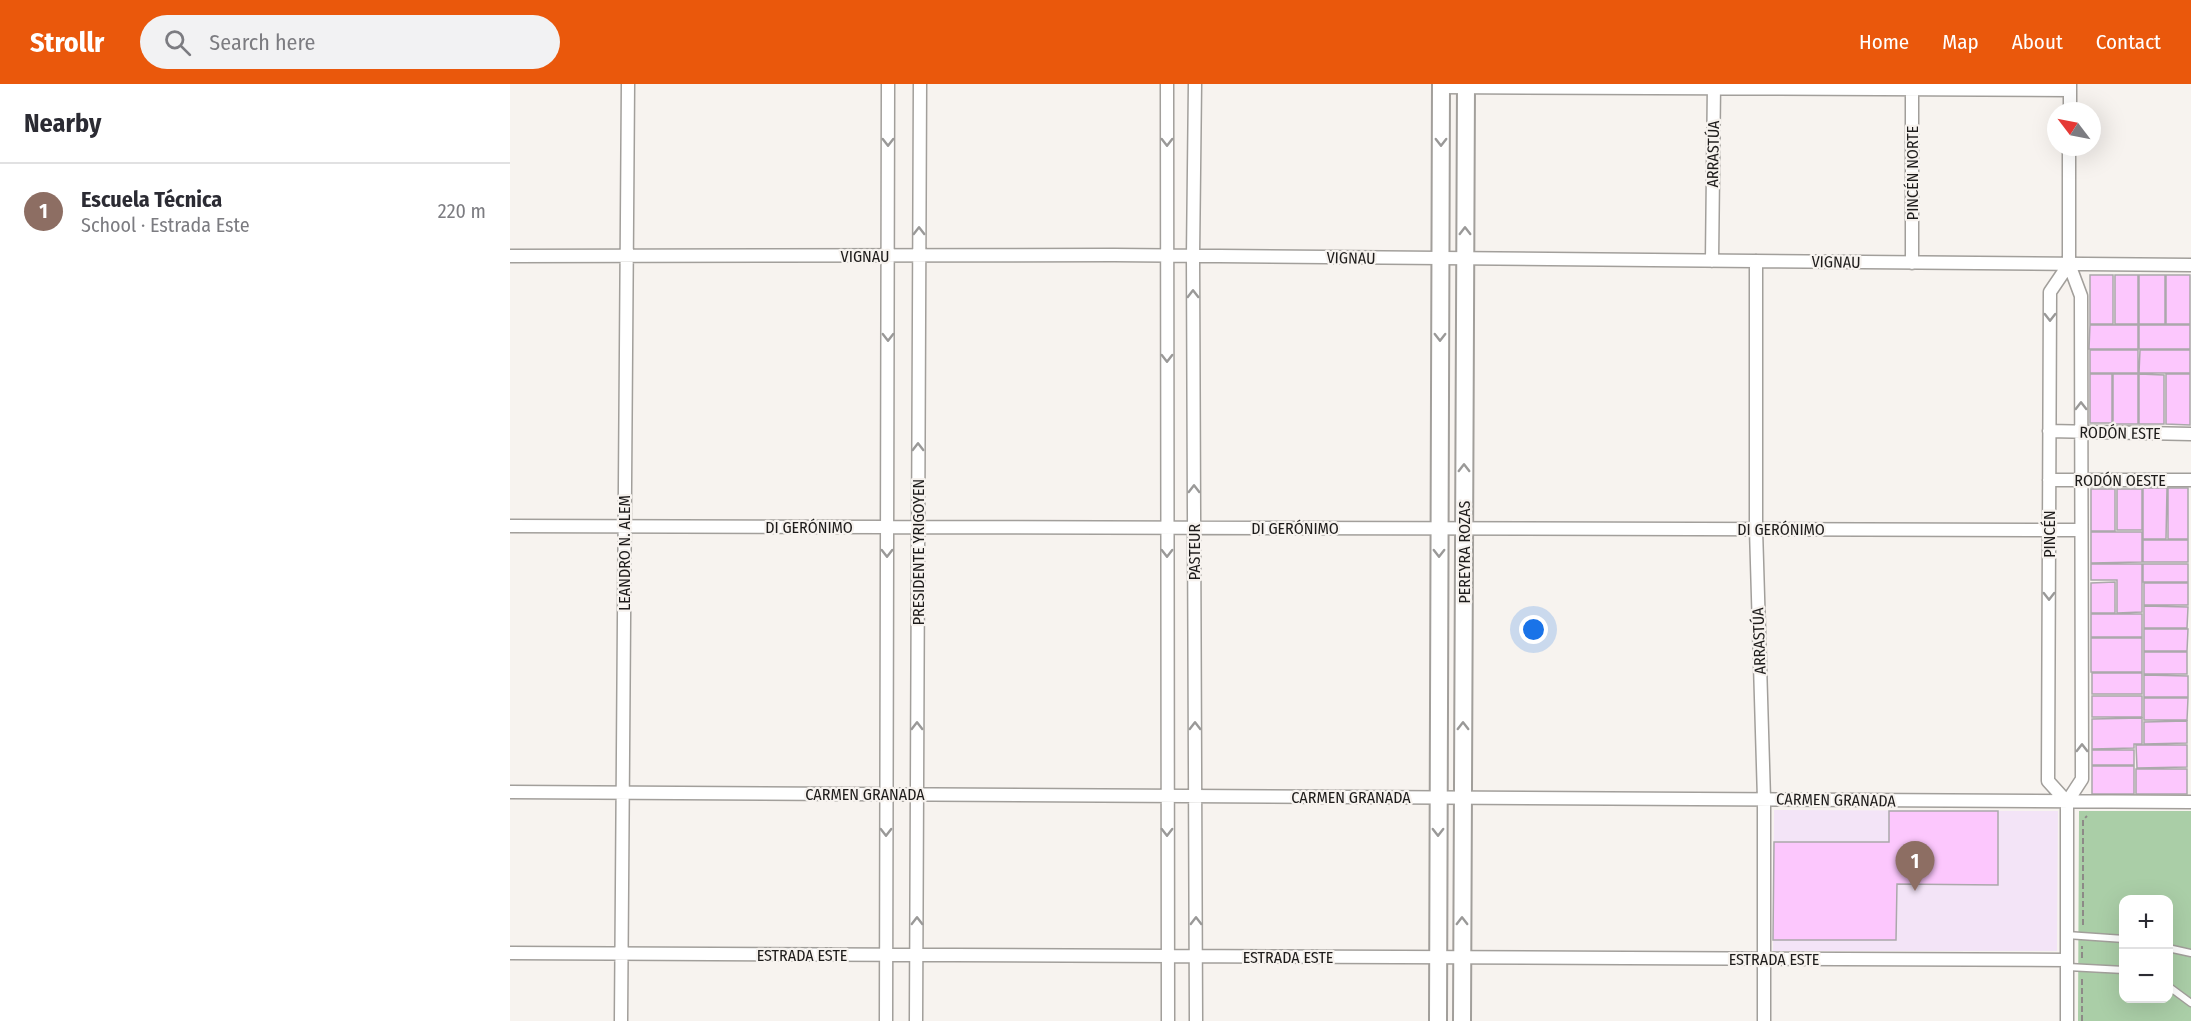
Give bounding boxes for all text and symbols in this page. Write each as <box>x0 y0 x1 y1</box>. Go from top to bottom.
search box <box>140 15 560 69</box>
text: Strollr <box>30 26 104 59</box>
icon: search <box>161 26 194 59</box>
text: Search here <box>209 29 315 56</box>
text: Home <box>1859 29 1909 55</box>
text: Map <box>1942 29 1979 55</box>
text: About <box>2012 29 2063 55</box>
text: Contact <box>2096 29 2161 55</box>
north arrow <box>2047 102 2101 156</box>
text: Nearby <box>24 108 101 139</box>
street label: ARRASTÚA <box>1703 120 1723 188</box>
street label: PINCÉN NORTE <box>1903 126 1922 220</box>
one-way arrow <box>882 138 894 147</box>
one-way arrow <box>1161 138 1173 147</box>
one-way arrow <box>1434 138 1447 147</box>
text: Escuela Técnica <box>81 186 222 213</box>
text: 1 <box>39 199 48 223</box>
text: 220 m <box>438 199 486 223</box>
text: School · Estrada Este <box>81 213 250 237</box>
one-way arrow <box>913 226 925 235</box>
one-way arrow <box>1459 226 1471 235</box>
street label: VIGNAU <box>841 247 889 266</box>
street label: VIGNAU <box>1326 248 1376 268</box>
street label: VIGNAU <box>1811 252 1861 272</box>
one-way arrow <box>1187 289 1199 298</box>
one-way arrow <box>2044 312 2056 321</box>
one-way arrow <box>882 333 894 342</box>
one-way arrow <box>1434 333 1446 342</box>
one-way arrow <box>1161 354 1173 363</box>
one-way arrow <box>2075 401 2087 410</box>
street label: RODÓN ESTE <box>2079 423 2161 443</box>
one-way arrow <box>912 442 925 451</box>
one-way arrow <box>1458 463 1470 472</box>
street label: RODÓN OESTE <box>2074 471 2166 490</box>
street label: PRESIDENTE YRIGOYEN <box>909 479 928 625</box>
one-way arrow <box>1188 484 1200 493</box>
street label: LEANDRO N. ALEM <box>615 495 634 611</box>
street label: PEREYRA ROZAS <box>1455 500 1474 604</box>
street label: PINCÉN <box>2040 510 2059 558</box>
street label: DI GERÓNIMO <box>765 518 853 537</box>
street label: DI GERÓNIMO <box>1251 519 1339 538</box>
street label: DI GERÓNIMO <box>1737 520 1825 539</box>
street label: PASTEUR <box>1185 523 1204 580</box>
one-way arrow <box>881 549 893 558</box>
one-way arrow <box>1161 549 1173 558</box>
one-way arrow <box>1433 549 1445 558</box>
one-way arrow <box>2043 591 2055 600</box>
street label: ARRASTÚA <box>1748 607 1770 675</box>
your location <box>1519 615 1548 644</box>
one-way arrow <box>911 721 923 730</box>
one-way arrow <box>1189 721 1201 730</box>
one-way arrow <box>1457 721 1469 730</box>
one-way arrow <box>2075 743 2088 752</box>
street label: CARMEN GRANADA <box>805 785 925 804</box>
street label: CARMEN GRANADA <box>1291 788 1411 807</box>
street label: CARMEN GRANADA <box>1776 789 1897 811</box>
one-way arrow <box>880 828 892 837</box>
one-way arrow <box>1161 828 1173 837</box>
one-way arrow <box>1432 828 1445 837</box>
pin: 1 <box>1896 842 1934 891</box>
map controls <box>2119 895 2173 1003</box>
button: + <box>2119 895 2173 949</box>
one-way arrow <box>911 916 923 925</box>
one-way arrow <box>1189 916 1202 925</box>
one-way arrow <box>1456 916 1468 925</box>
street label: ESTRADA ESTE <box>757 946 847 965</box>
street label: ESTRADA ESTE <box>1243 948 1333 967</box>
button: − <box>2119 949 2173 1003</box>
street label: ESTRADA ESTE <box>1729 950 1819 969</box>

